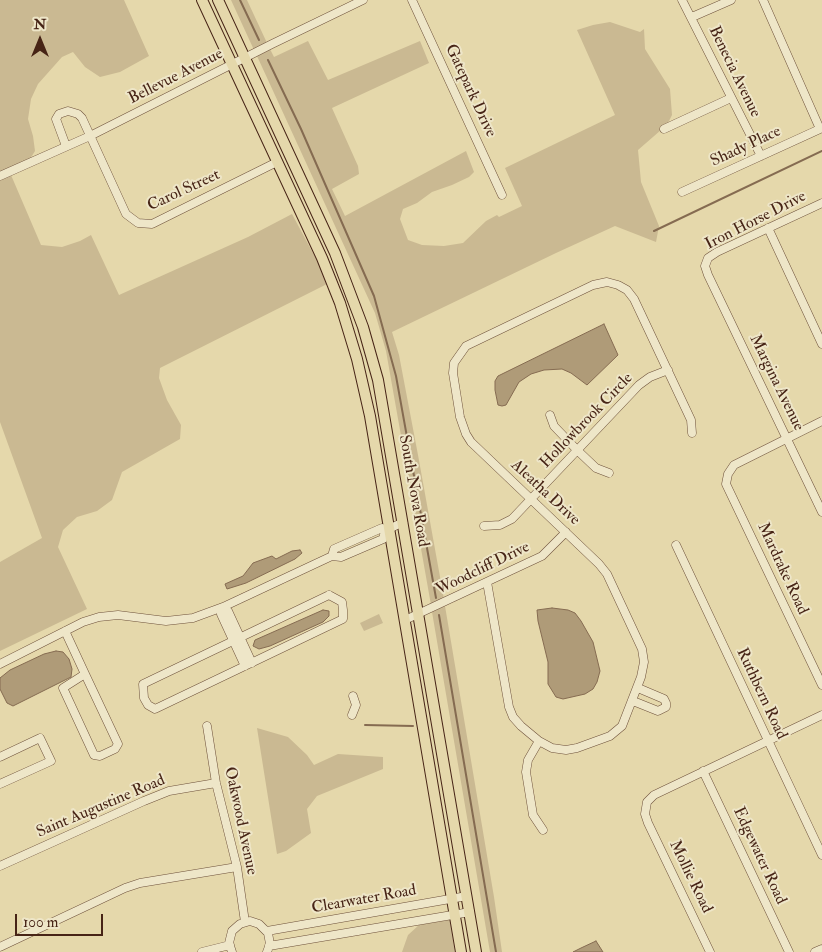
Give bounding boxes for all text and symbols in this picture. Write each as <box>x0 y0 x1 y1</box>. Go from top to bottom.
north arrow <box>15 15 65 65</box>
text: N <box>34 16 46 33</box>
street label: Benecia Avenue <box>704 23 764 121</box>
street label: Gatepark Drive <box>440 42 500 140</box>
street label: Bellevue Avenue <box>126 45 226 109</box>
street label: Shady Place <box>708 122 784 172</box>
street label: Carol Street <box>145 166 223 216</box>
street label: Iron Horse Drive <box>702 187 810 255</box>
street label: Margina Avenue <box>744 332 808 434</box>
street label: Hollowbrook Circle <box>537 369 637 473</box>
street label: South Nova Road <box>394 433 432 549</box>
street label: Aleatha Drive <box>506 456 584 530</box>
street label: Mardrake Road <box>752 520 812 618</box>
street label: Woodcliff Drive <box>433 538 533 600</box>
street label: Ruthbern Road <box>731 645 791 743</box>
street label: Oakwood Avenue <box>219 765 261 877</box>
street label: Saint Augustine Road <box>34 771 168 843</box>
street label: Edgewater Road <box>728 804 790 908</box>
street label: Mollie Road <box>664 837 716 917</box>
street label: Clearwater Road <box>310 881 418 919</box>
scale bar <box>18 904 105 936</box>
text: 100 m <box>23 913 58 932</box>

